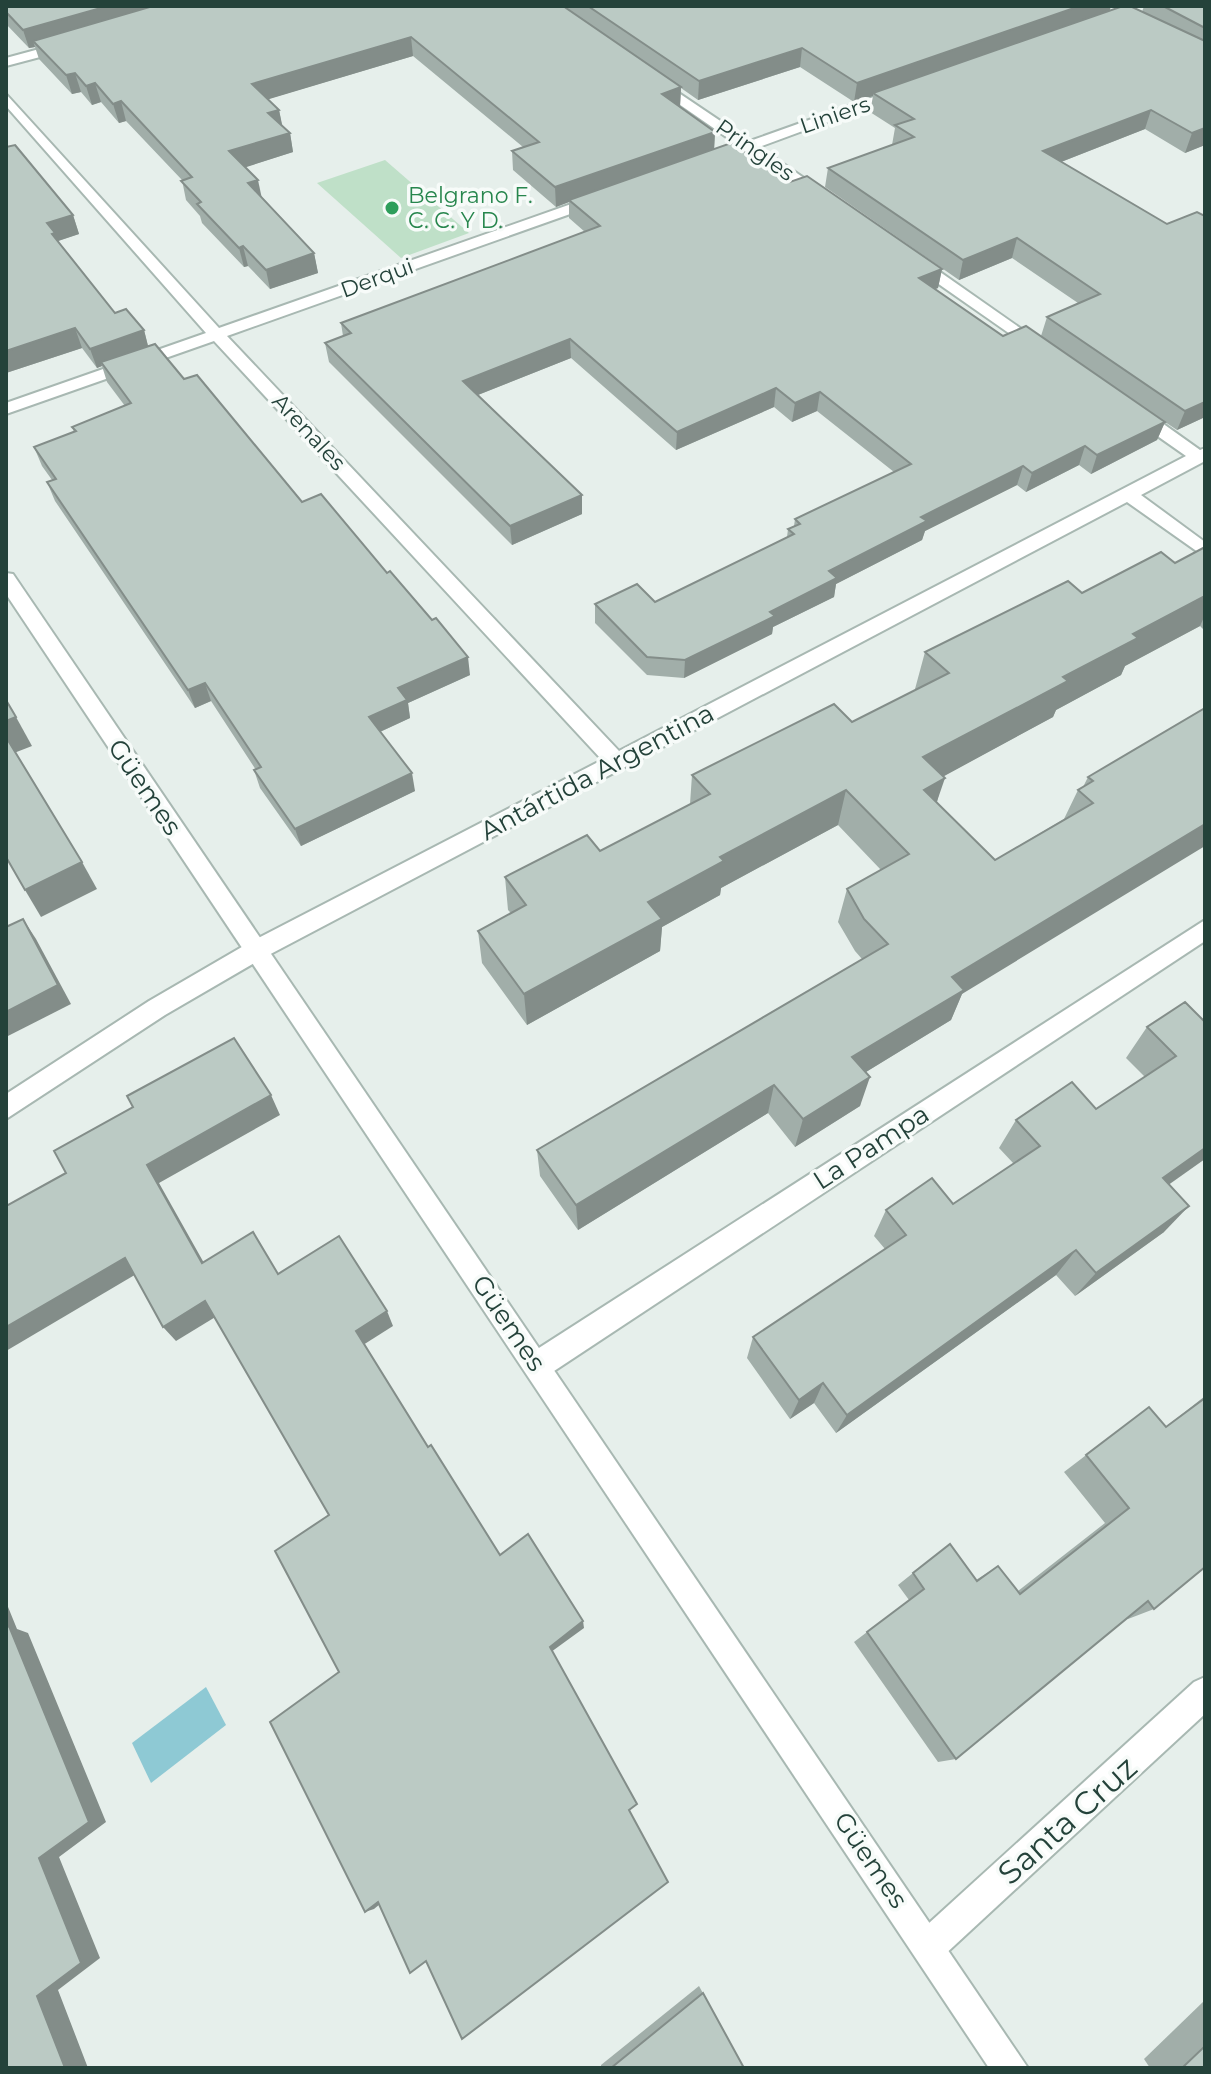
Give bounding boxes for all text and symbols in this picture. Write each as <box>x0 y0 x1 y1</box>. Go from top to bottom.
street label: Liniers <box>796 90 874 140</box>
street label: Pringles <box>710 113 800 187</box>
place label: Belgrano F. C. C. Y D. <box>408 182 533 234</box>
marker: Belgrano F. C. C. Y D. <box>383 199 401 217</box>
street label: Derqui <box>337 252 417 304</box>
street label: Arenales <box>267 388 352 476</box>
street label: Antártida Argentina <box>475 697 719 847</box>
street label: Güemes <box>101 733 189 841</box>
street label: La Pampa <box>807 1098 935 1196</box>
street label: Güemes <box>465 1269 553 1377</box>
street label: Santa Cruz <box>990 1748 1144 1892</box>
street label: Güemes <box>827 1806 915 1914</box>

